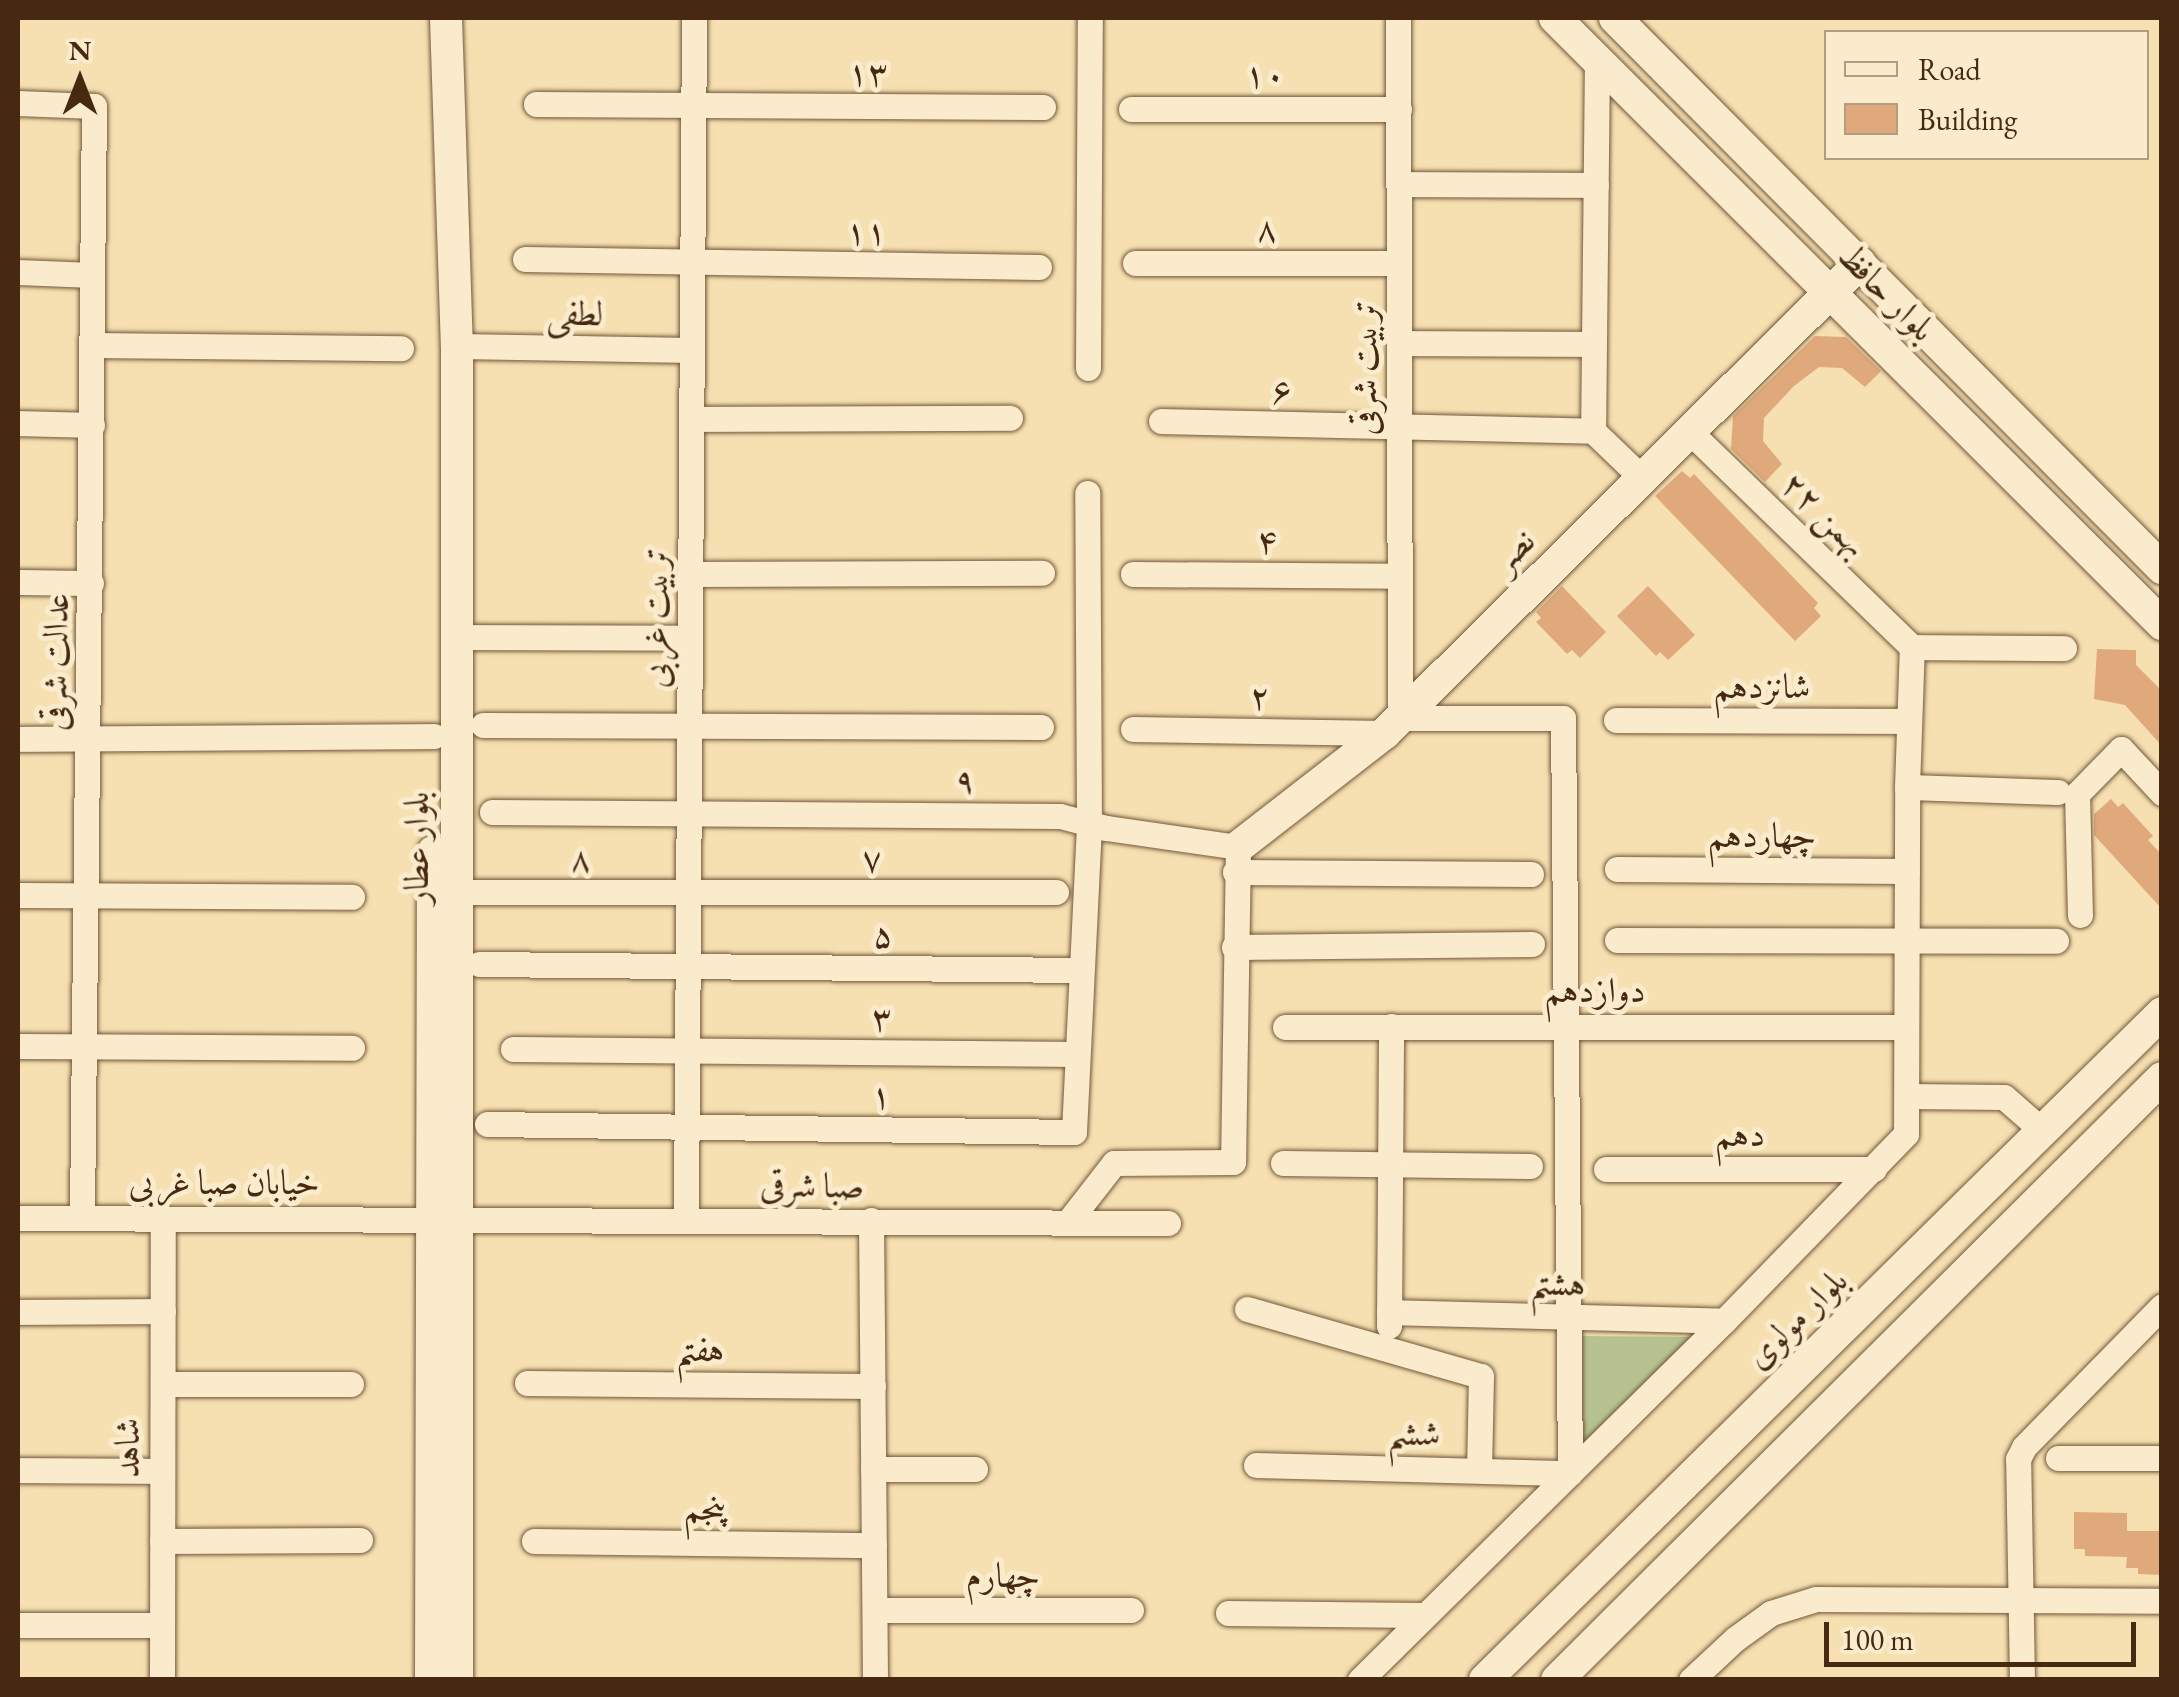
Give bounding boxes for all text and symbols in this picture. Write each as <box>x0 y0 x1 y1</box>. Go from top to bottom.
north arrow <box>30 30 130 130</box>
legend <box>1824 30 2149 160</box>
text: N <box>69 32 91 68</box>
text: Road <box>1918 50 1981 89</box>
street label: ۱۳ <box>848 51 888 93</box>
street label: ۱۰ <box>1245 53 1285 95</box>
text: Building <box>1918 100 2017 139</box>
street label: ۸ <box>1257 207 1277 249</box>
street label: ۱۱ <box>846 210 886 252</box>
street label: بلوار حافظ <box>1829 234 1945 350</box>
street label: لطفی <box>546 292 604 334</box>
street label: تربیت شرقی <box>1343 300 1385 436</box>
street label: ۶ <box>1271 369 1293 411</box>
street label: ۲۲ بهمن <box>1773 463 1877 565</box>
street label: ۴ <box>1256 519 1278 561</box>
street label: نصر <box>1483 520 1543 580</box>
street label: تربیت غربی <box>634 548 676 688</box>
street label: عدالت شرقی <box>33 593 77 731</box>
street label: شانزدهم <box>1714 665 1810 707</box>
street label: ۲ <box>1249 675 1271 717</box>
street label: ۹ <box>954 759 976 801</box>
street label: بلوار عطار <box>395 791 437 905</box>
street label: چهاردهم <box>1708 814 1816 856</box>
street label: ۸ <box>570 837 592 879</box>
street label: ۷ <box>862 837 882 879</box>
street label: ۵ <box>873 913 893 955</box>
street label: دوازدهم <box>1544 969 1646 1011</box>
street label: ۳ <box>872 996 892 1038</box>
street label: ۱ <box>870 1074 892 1116</box>
street label: دهم <box>1715 1113 1765 1155</box>
street label: خیابان صبا غربی <box>128 1161 320 1203</box>
street label: صبا شرقی <box>759 1163 865 1207</box>
street label: بلوار مولوی <box>1736 1259 1856 1377</box>
street label: هشتم <box>1530 1261 1586 1305</box>
street label: هفتم <box>676 1328 724 1370</box>
street label: ششم <box>1387 1412 1441 1454</box>
street label: شاهد <box>106 1418 148 1478</box>
street label: پنجم <box>684 1487 726 1529</box>
street label: چهارم <box>966 1554 1040 1596</box>
scale bar <box>1829 1602 2142 1664</box>
text: 100 m <box>1841 1620 1914 1659</box>

